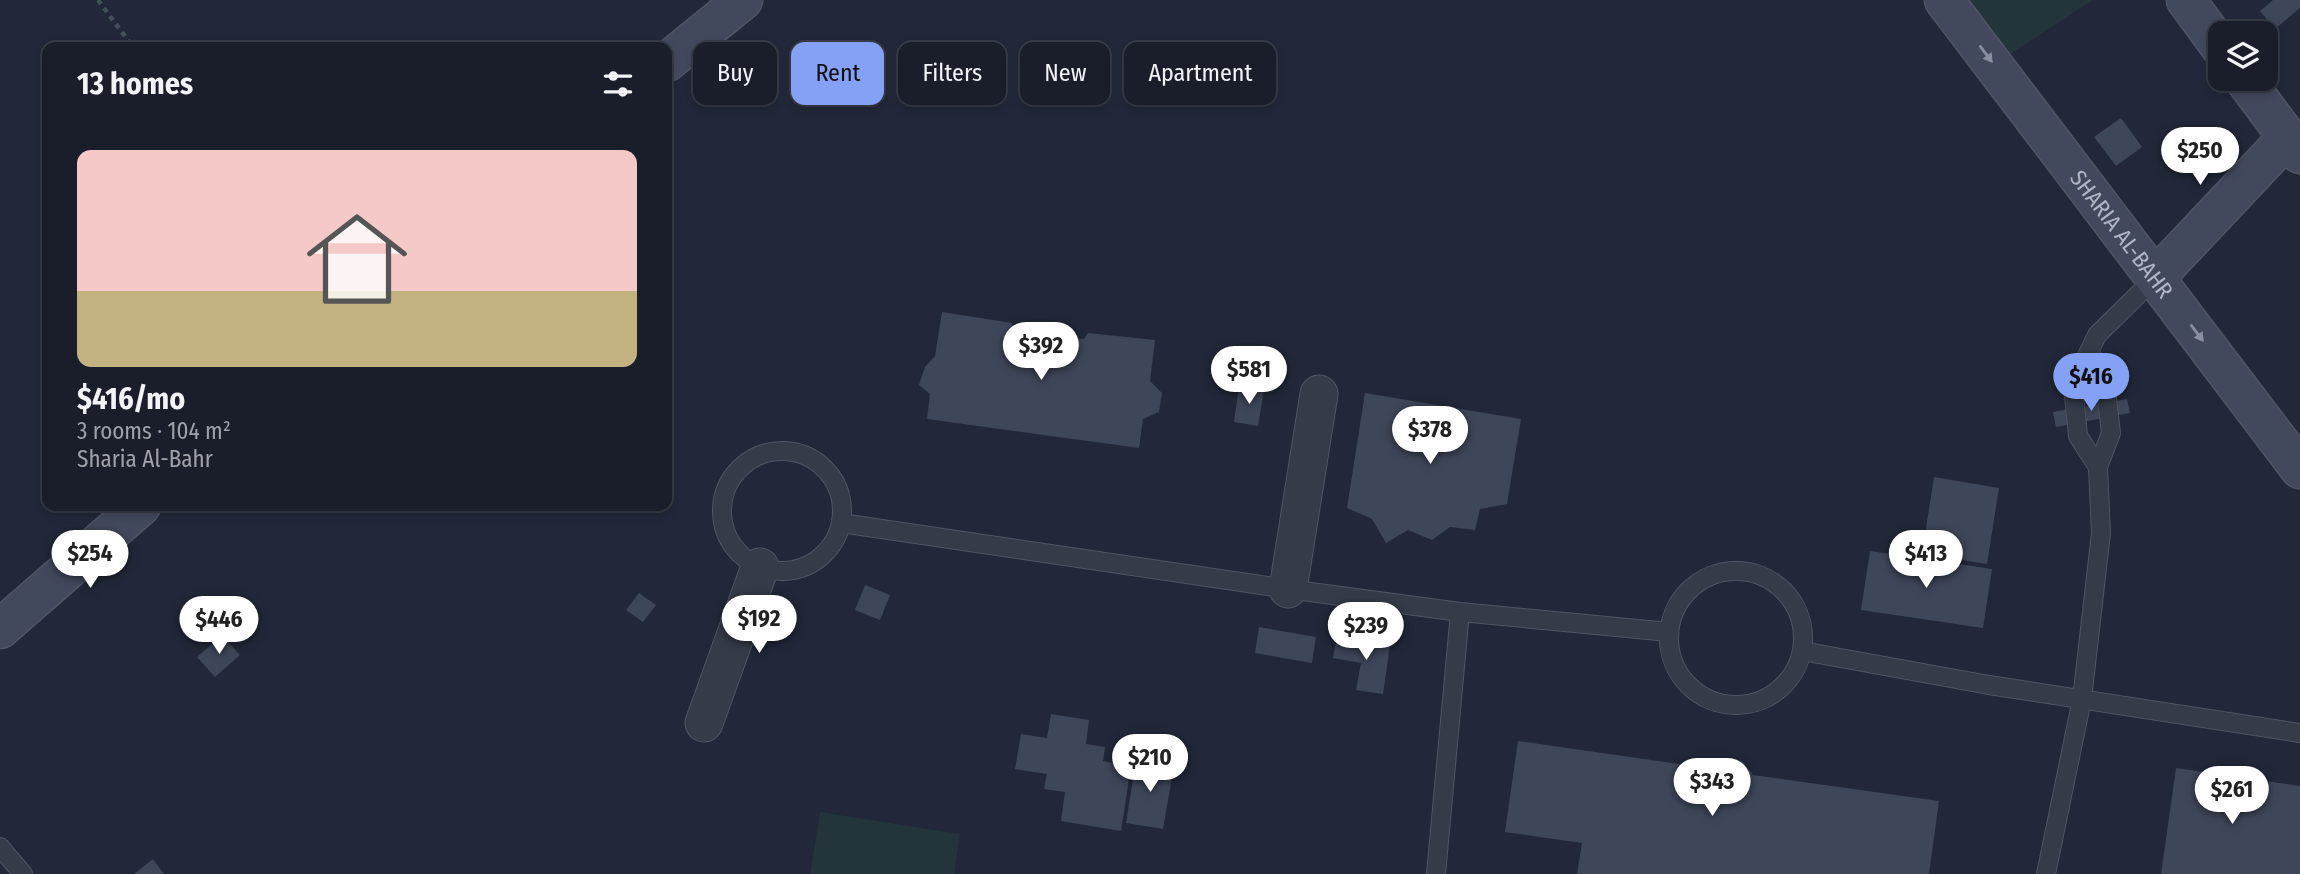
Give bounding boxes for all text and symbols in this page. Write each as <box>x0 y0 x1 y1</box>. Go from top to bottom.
map controls <box>2208 21 2278 91</box>
button: layers <box>2208 21 2278 91</box>
chip: Buy <box>693 42 777 105</box>
chip: Rent <box>791 42 884 105</box>
chip: Filters <box>898 42 1006 105</box>
chip: New <box>1020 42 1110 105</box>
chip: Apartment <box>1124 42 1276 105</box>
one-way arrow <box>1978 45 1993 63</box>
icon: filters <box>599 65 637 103</box>
text: 13 homes <box>77 66 193 102</box>
pin: $250 <box>2159 128 2241 187</box>
text: $250 <box>2177 136 2223 164</box>
street label: SHARIA AL-BAHR <box>2064 165 2179 304</box>
icon: home <box>294 196 420 322</box>
pin: $392 <box>1000 322 1082 382</box>
one-way arrow <box>2190 324 2204 342</box>
text: $392 <box>1019 331 1063 359</box>
pin: $581 <box>1208 346 1290 406</box>
pin: $416 <box>2050 354 2132 413</box>
text: $581 <box>1227 355 1271 383</box>
text: $416 <box>2069 362 2113 390</box>
text: $416/mo <box>77 381 185 417</box>
pin: $378 <box>1389 406 1471 466</box>
text: $378 <box>1408 415 1452 443</box>
text: 3 rooms · 104 m² <box>77 417 231 445</box>
text: Sharia Al-Bahr <box>77 445 213 473</box>
pin: $254 <box>49 530 131 590</box>
pin: $413 <box>1885 530 1967 590</box>
text: $254 <box>68 539 113 567</box>
text: $413 <box>1905 539 1947 567</box>
pin: $446 <box>178 596 260 656</box>
pin: $192 <box>718 596 800 655</box>
pin: $239 <box>1325 602 1407 662</box>
text: $192 <box>738 604 780 632</box>
text: $446 <box>195 605 243 633</box>
text: $239 <box>1344 611 1388 639</box>
pin: $210 <box>1109 734 1191 794</box>
text: $210 <box>1128 743 1172 771</box>
pin: $343 <box>1671 758 1753 818</box>
pin: $261 <box>2191 766 2273 826</box>
text: $343 <box>1690 767 1734 795</box>
text: $261 <box>2211 775 2253 803</box>

